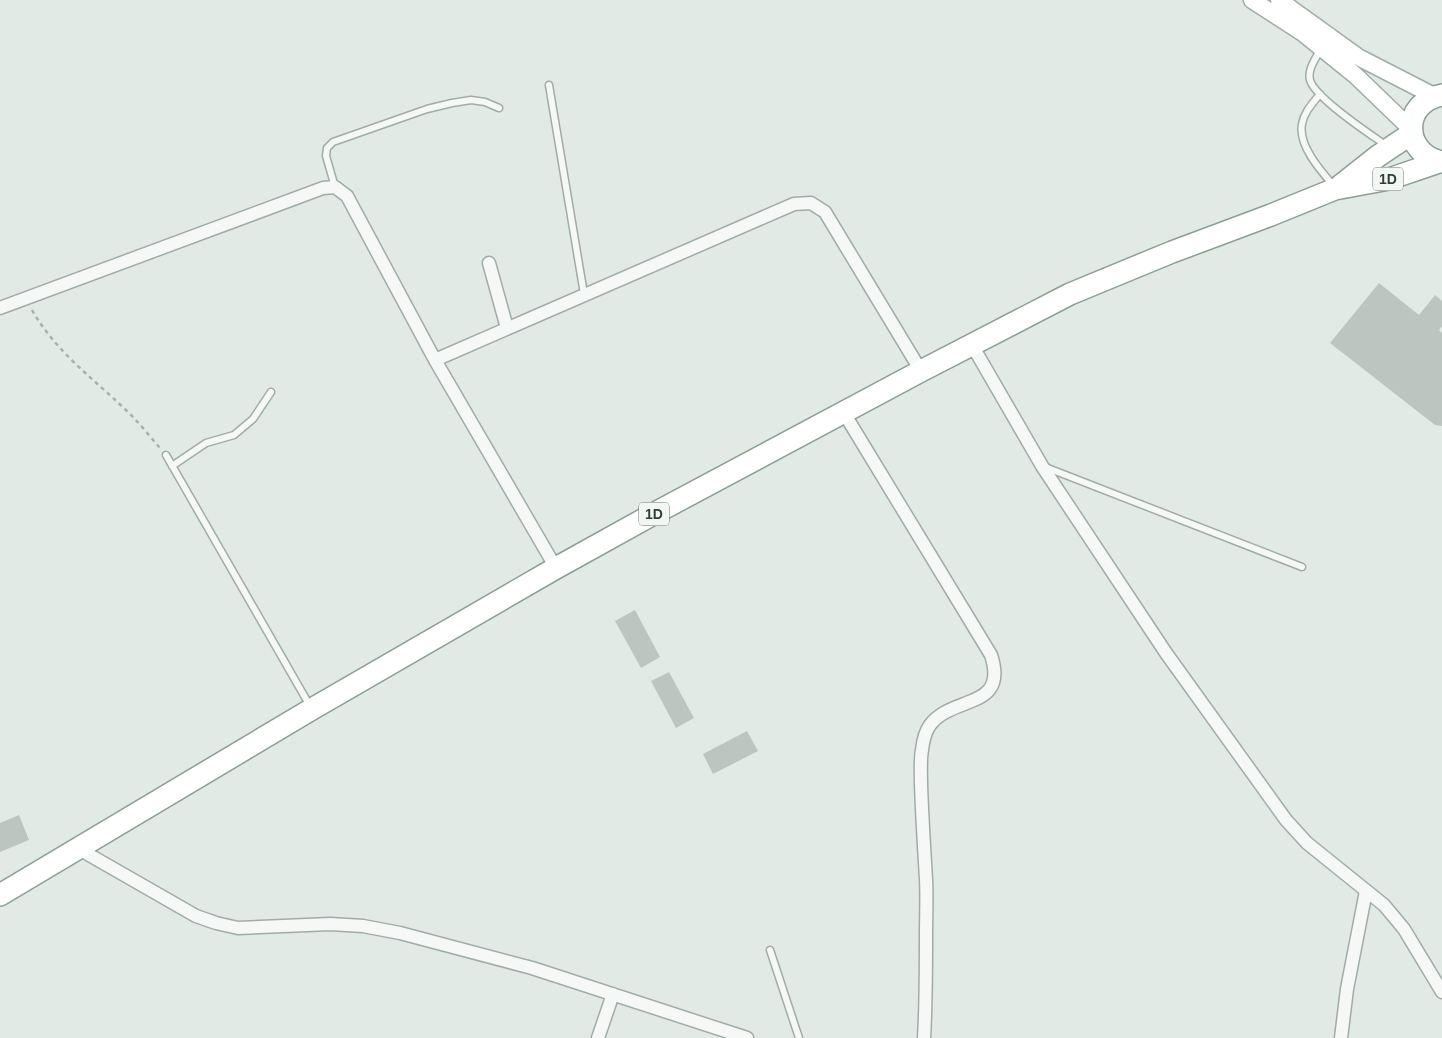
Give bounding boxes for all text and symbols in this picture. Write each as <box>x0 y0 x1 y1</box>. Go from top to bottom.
road number: 1D <box>1373 168 1403 190</box>
road number: 1D <box>639 502 669 526</box>

